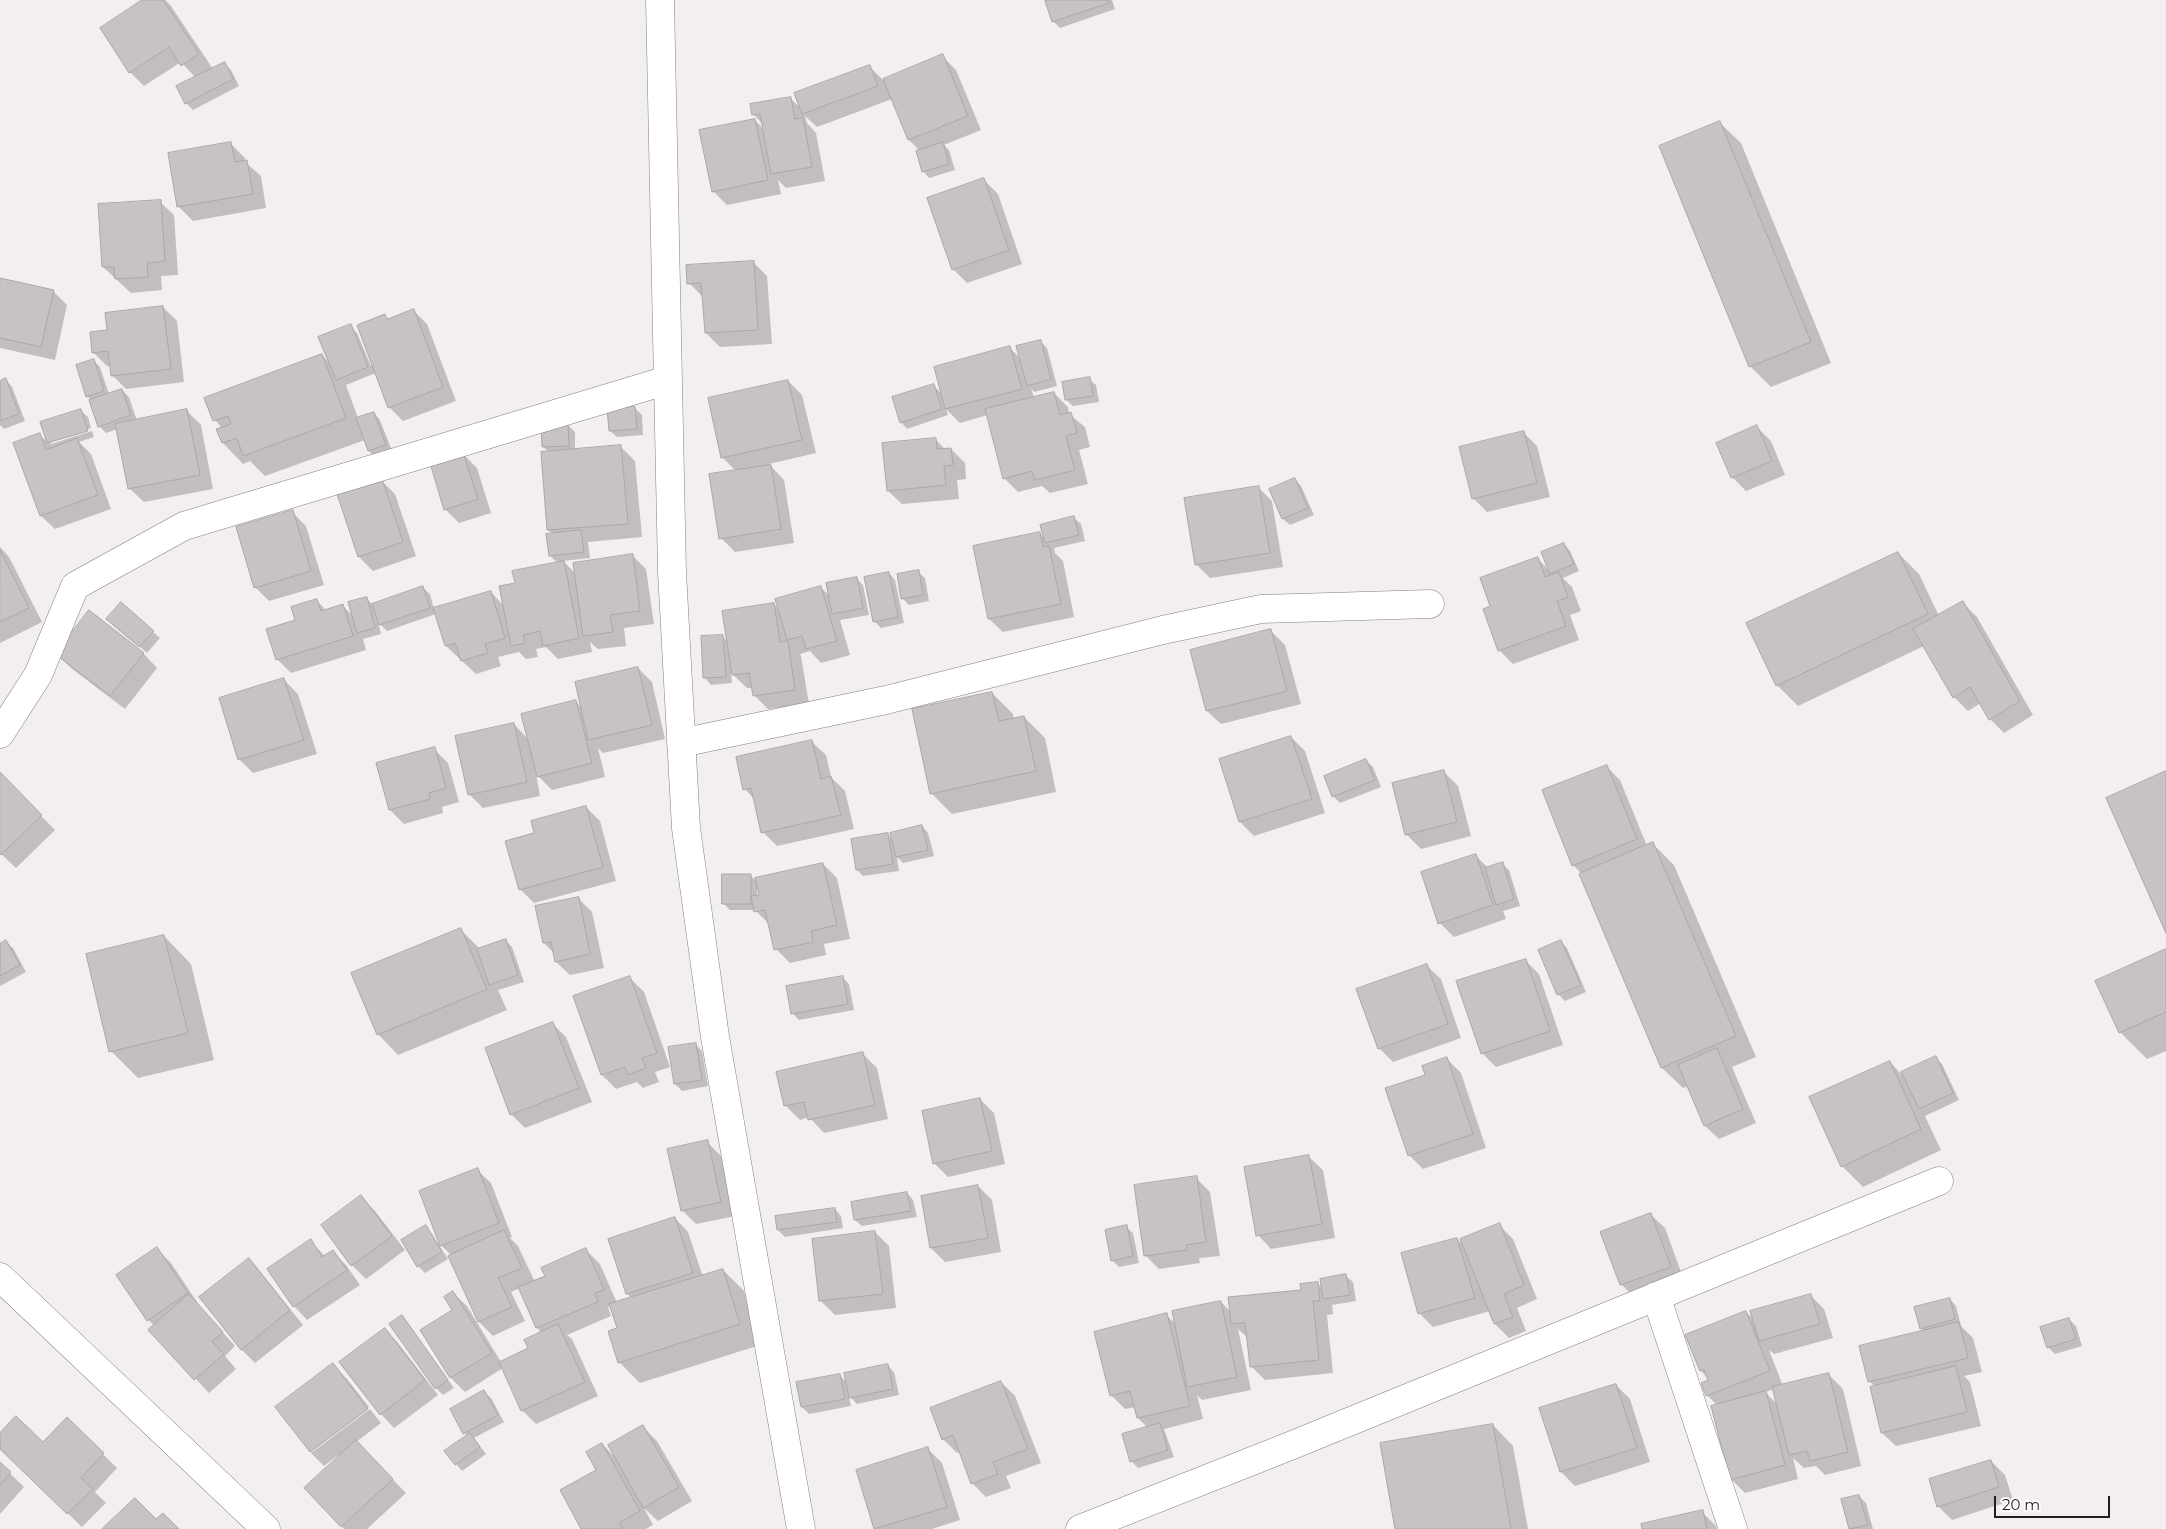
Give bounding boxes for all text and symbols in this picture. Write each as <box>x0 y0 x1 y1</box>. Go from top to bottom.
scale bar <box>1996 1486 2112 1518</box>
text: 20 m <box>2002 1495 2040 1514</box>

